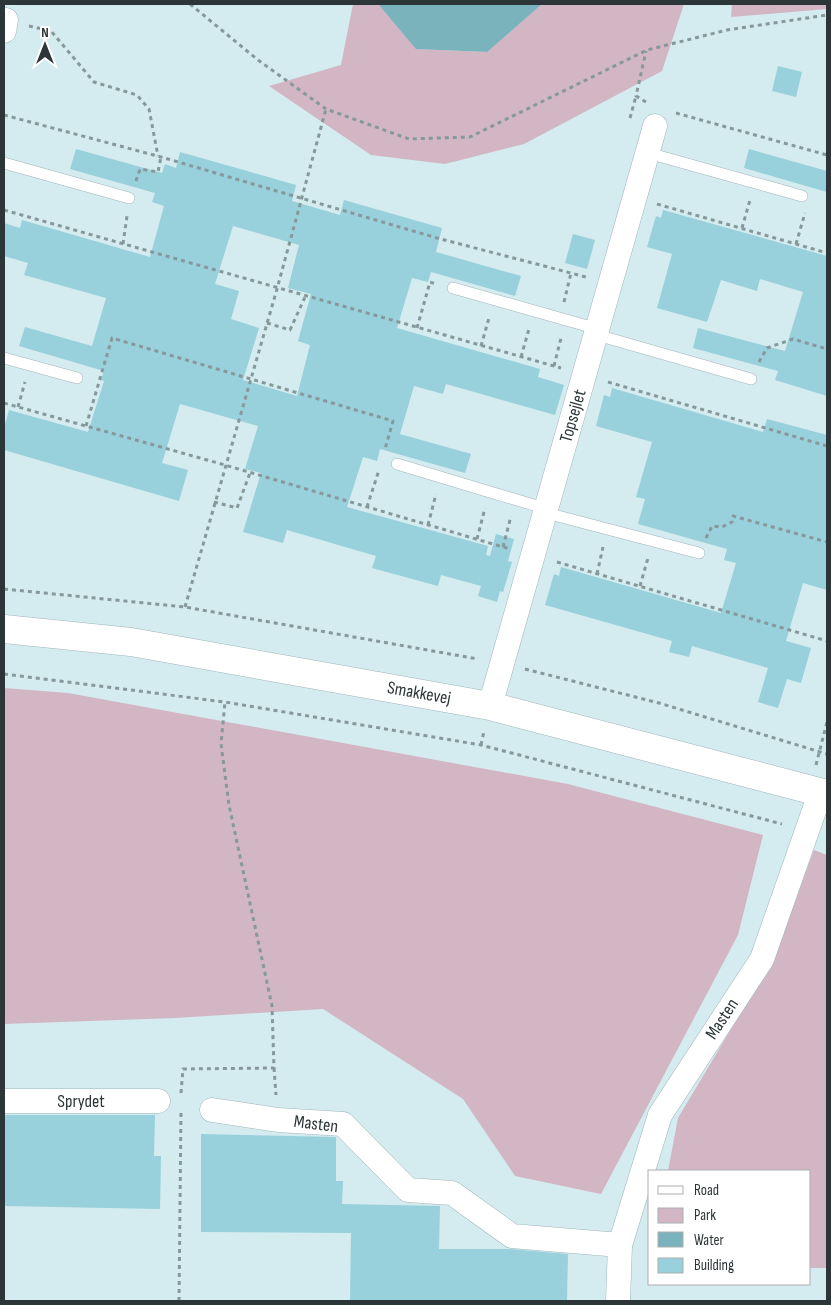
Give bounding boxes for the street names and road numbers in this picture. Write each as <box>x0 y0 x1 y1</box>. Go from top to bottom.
street label: Topsejlet <box>555 387 591 445</box>
street label: Smakkevej <box>386 677 452 709</box>
street label: Masten <box>701 995 743 1043</box>
street label: Sprydet <box>57 1091 105 1112</box>
street label: Masten <box>293 1111 339 1137</box>

